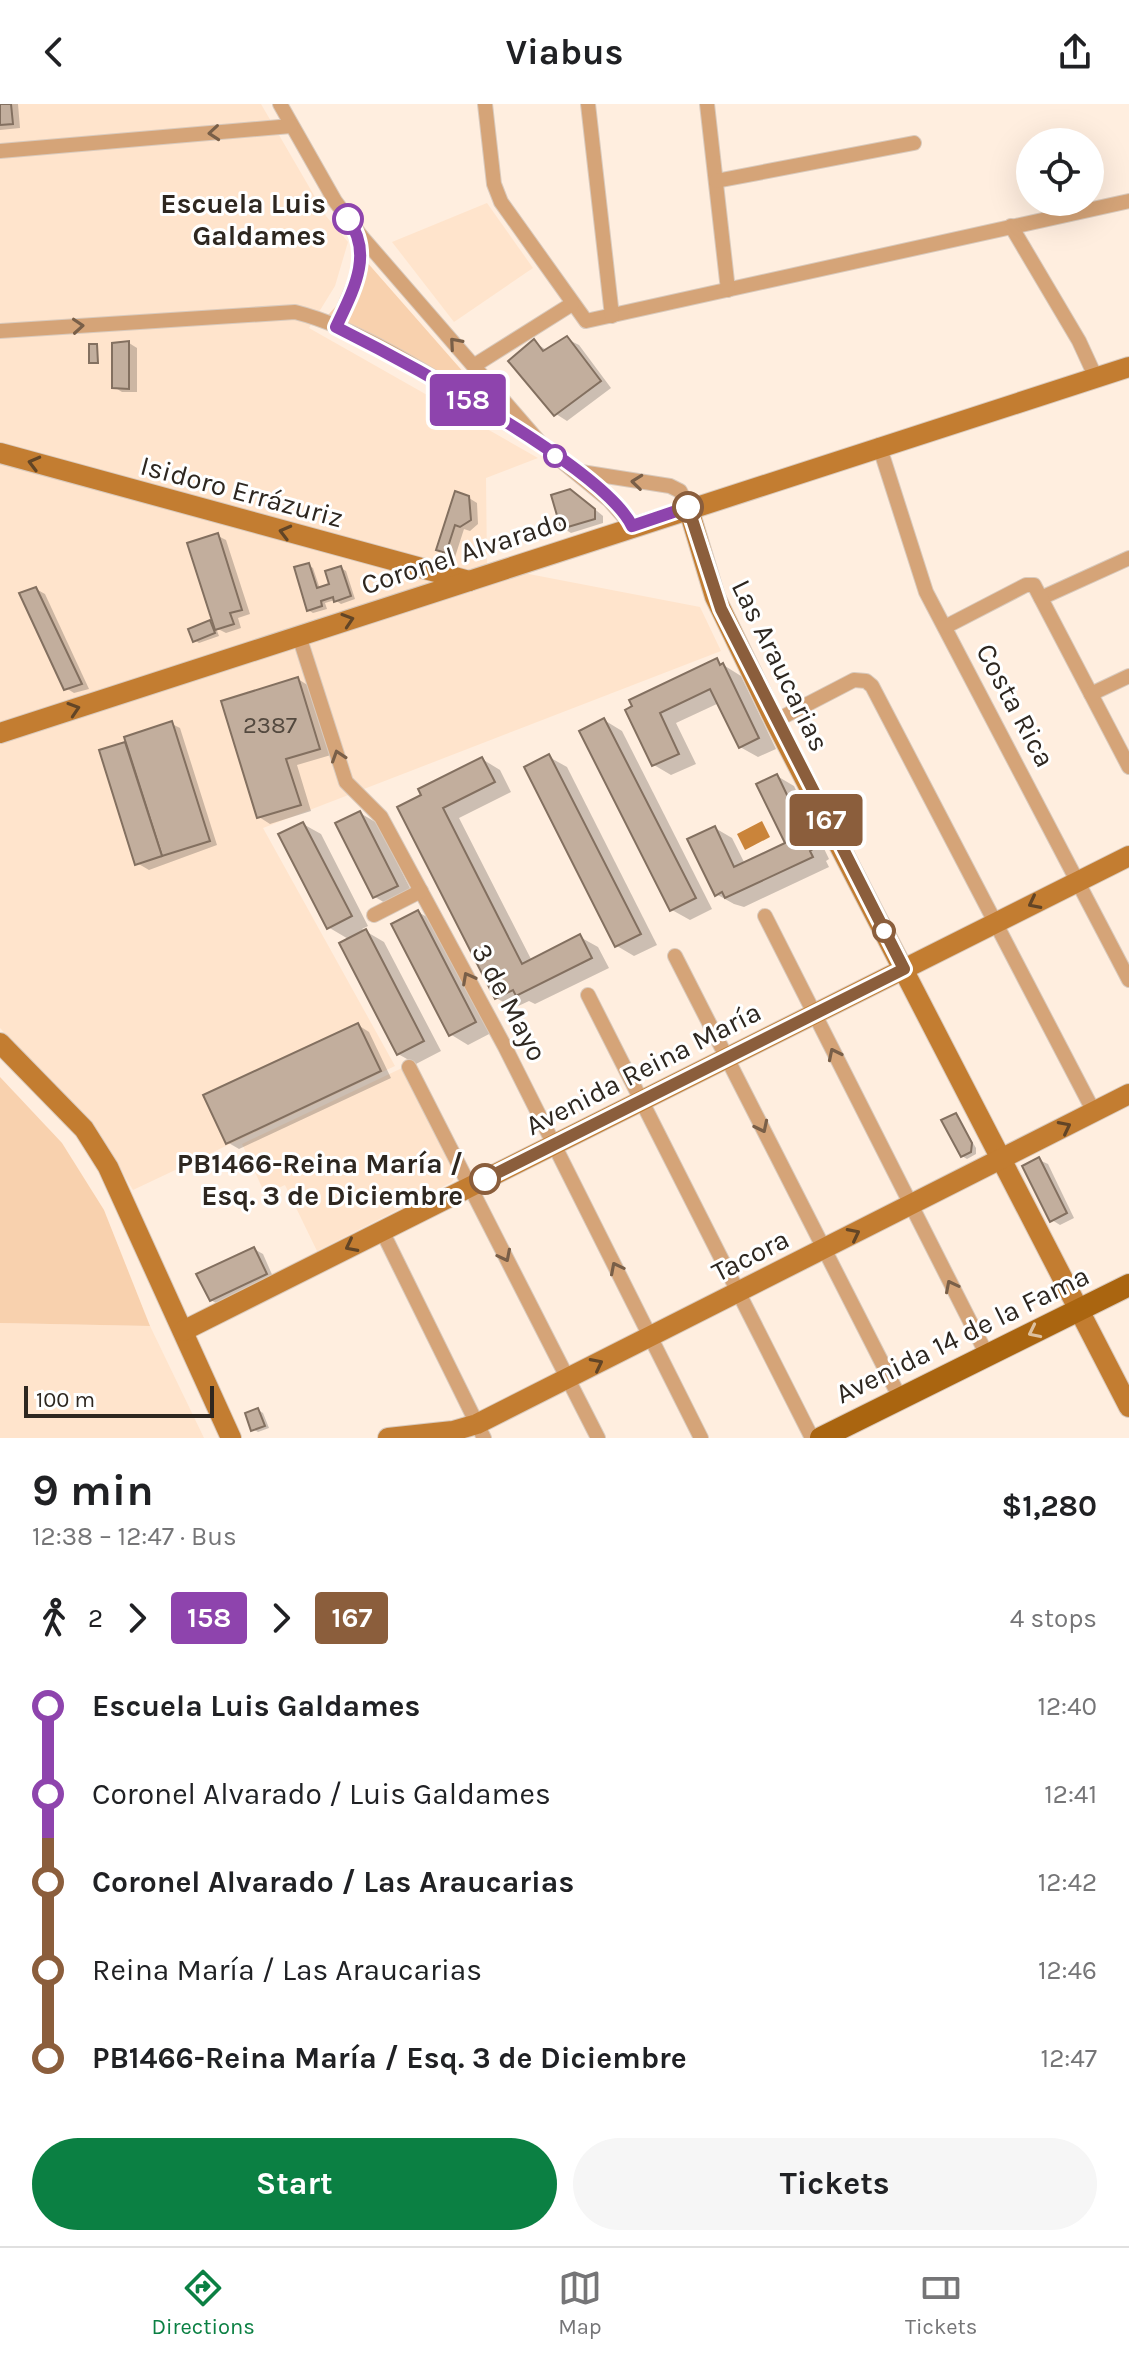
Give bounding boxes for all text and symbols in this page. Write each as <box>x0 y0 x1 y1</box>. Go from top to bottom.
icon: back <box>32 30 76 74</box>
icon: share <box>1053 30 1097 74</box>
text: Viabus <box>505 31 624 73</box>
one-way arrow <box>207 124 220 141</box>
map controls <box>1016 128 1104 216</box>
button: locate <box>1016 128 1104 216</box>
place label: Escuela Luis Galdames <box>160 187 326 252</box>
marker: Escuela Luis Galdames <box>333 204 363 234</box>
one-way arrow <box>72 318 85 335</box>
one-way arrow <box>450 337 464 352</box>
line badge: 158 <box>422 374 514 426</box>
text: 158 <box>446 383 490 416</box>
unlabelled marker <box>544 445 566 467</box>
street label: Isidoro Errázuriz <box>137 449 347 534</box>
one-way arrow <box>28 455 42 472</box>
one-way arrow <box>630 474 643 491</box>
unlabelled marker <box>673 492 703 522</box>
street label: Coronel Alvarado <box>357 504 571 601</box>
one-way arrow <box>279 524 293 541</box>
street label: Las Araucarias <box>725 574 836 756</box>
one-way arrow <box>341 613 355 629</box>
street label: Costa Rica <box>969 638 1062 773</box>
one-way arrow <box>67 702 81 718</box>
house number: 2387 <box>243 711 297 739</box>
one-way arrow <box>331 750 347 764</box>
line badge: 167 <box>780 794 872 846</box>
text: 167 <box>806 803 846 836</box>
one-way arrow <box>1028 894 1043 909</box>
unlabelled marker <box>873 920 895 942</box>
street label: 3 de Mayo <box>465 938 554 1067</box>
one-way arrow <box>462 972 477 986</box>
street label: Avenida Reina María <box>520 995 766 1142</box>
one-way arrow <box>828 1047 844 1062</box>
one-way arrow <box>753 1119 768 1134</box>
one-way arrow <box>1057 1121 1072 1136</box>
place label: PB1466-Reina María / Esq. 3 de Diciembre <box>177 1147 463 1212</box>
marker: PB1466-Reina María / Esq. 3 de Diciembre <box>470 1164 500 1194</box>
street label: Tacora <box>706 1222 794 1289</box>
one-way arrow <box>845 1228 860 1243</box>
one-way arrow <box>345 1236 360 1252</box>
one-way arrow <box>495 1248 511 1263</box>
street label: Avenida 14 de la Fama <box>830 1259 1094 1410</box>
one-way arrow <box>610 1262 626 1277</box>
one-way arrow <box>945 1280 960 1295</box>
one-way arrow <box>1028 1322 1043 1338</box>
one-way arrow <box>588 1358 603 1373</box>
scale bar <box>24 1382 214 1418</box>
text: 100 m <box>36 1387 95 1413</box>
text: 9 min <box>32 1465 154 1516</box>
text: $1,280 <box>1002 1488 1097 1524</box>
text: 12:38 – 12:47 · Bus <box>32 1521 237 1552</box>
icon: walk <box>32 1596 76 1640</box>
icon: forward <box>115 1596 159 1640</box>
icon: forward <box>259 1596 303 1640</box>
text: 158 <box>187 1601 231 1634</box>
text: 167 <box>331 1601 372 1634</box>
text: 2 <box>88 1603 103 1634</box>
text: 4 stops <box>1010 1603 1097 1634</box>
text: Escuela Luis Galdames <box>92 1688 420 1724</box>
text: 12:40 <box>1037 1691 1097 1722</box>
text: Coronel Alvarado / Luis Galdames <box>92 1776 551 1812</box>
text: 12:41 <box>1044 1779 1097 1810</box>
text: Coronel Alvarado / Las Araucarias <box>92 1864 574 1900</box>
text: 12:42 <box>1038 1867 1097 1898</box>
text: Reina María / Las Araucarias <box>92 1952 482 1988</box>
text: 12:46 <box>1038 1955 1097 1986</box>
text: PB1466-Reina María / Esq. 3 de Diciembre <box>92 2040 687 2076</box>
text: 12:47 <box>1041 2043 1097 2074</box>
button: Start <box>32 2138 557 2230</box>
button: Tickets <box>573 2138 1097 2230</box>
tab: Directions <box>152 2266 255 2340</box>
tab: Map <box>558 2266 602 2340</box>
tab: Tickets <box>905 2266 977 2340</box>

